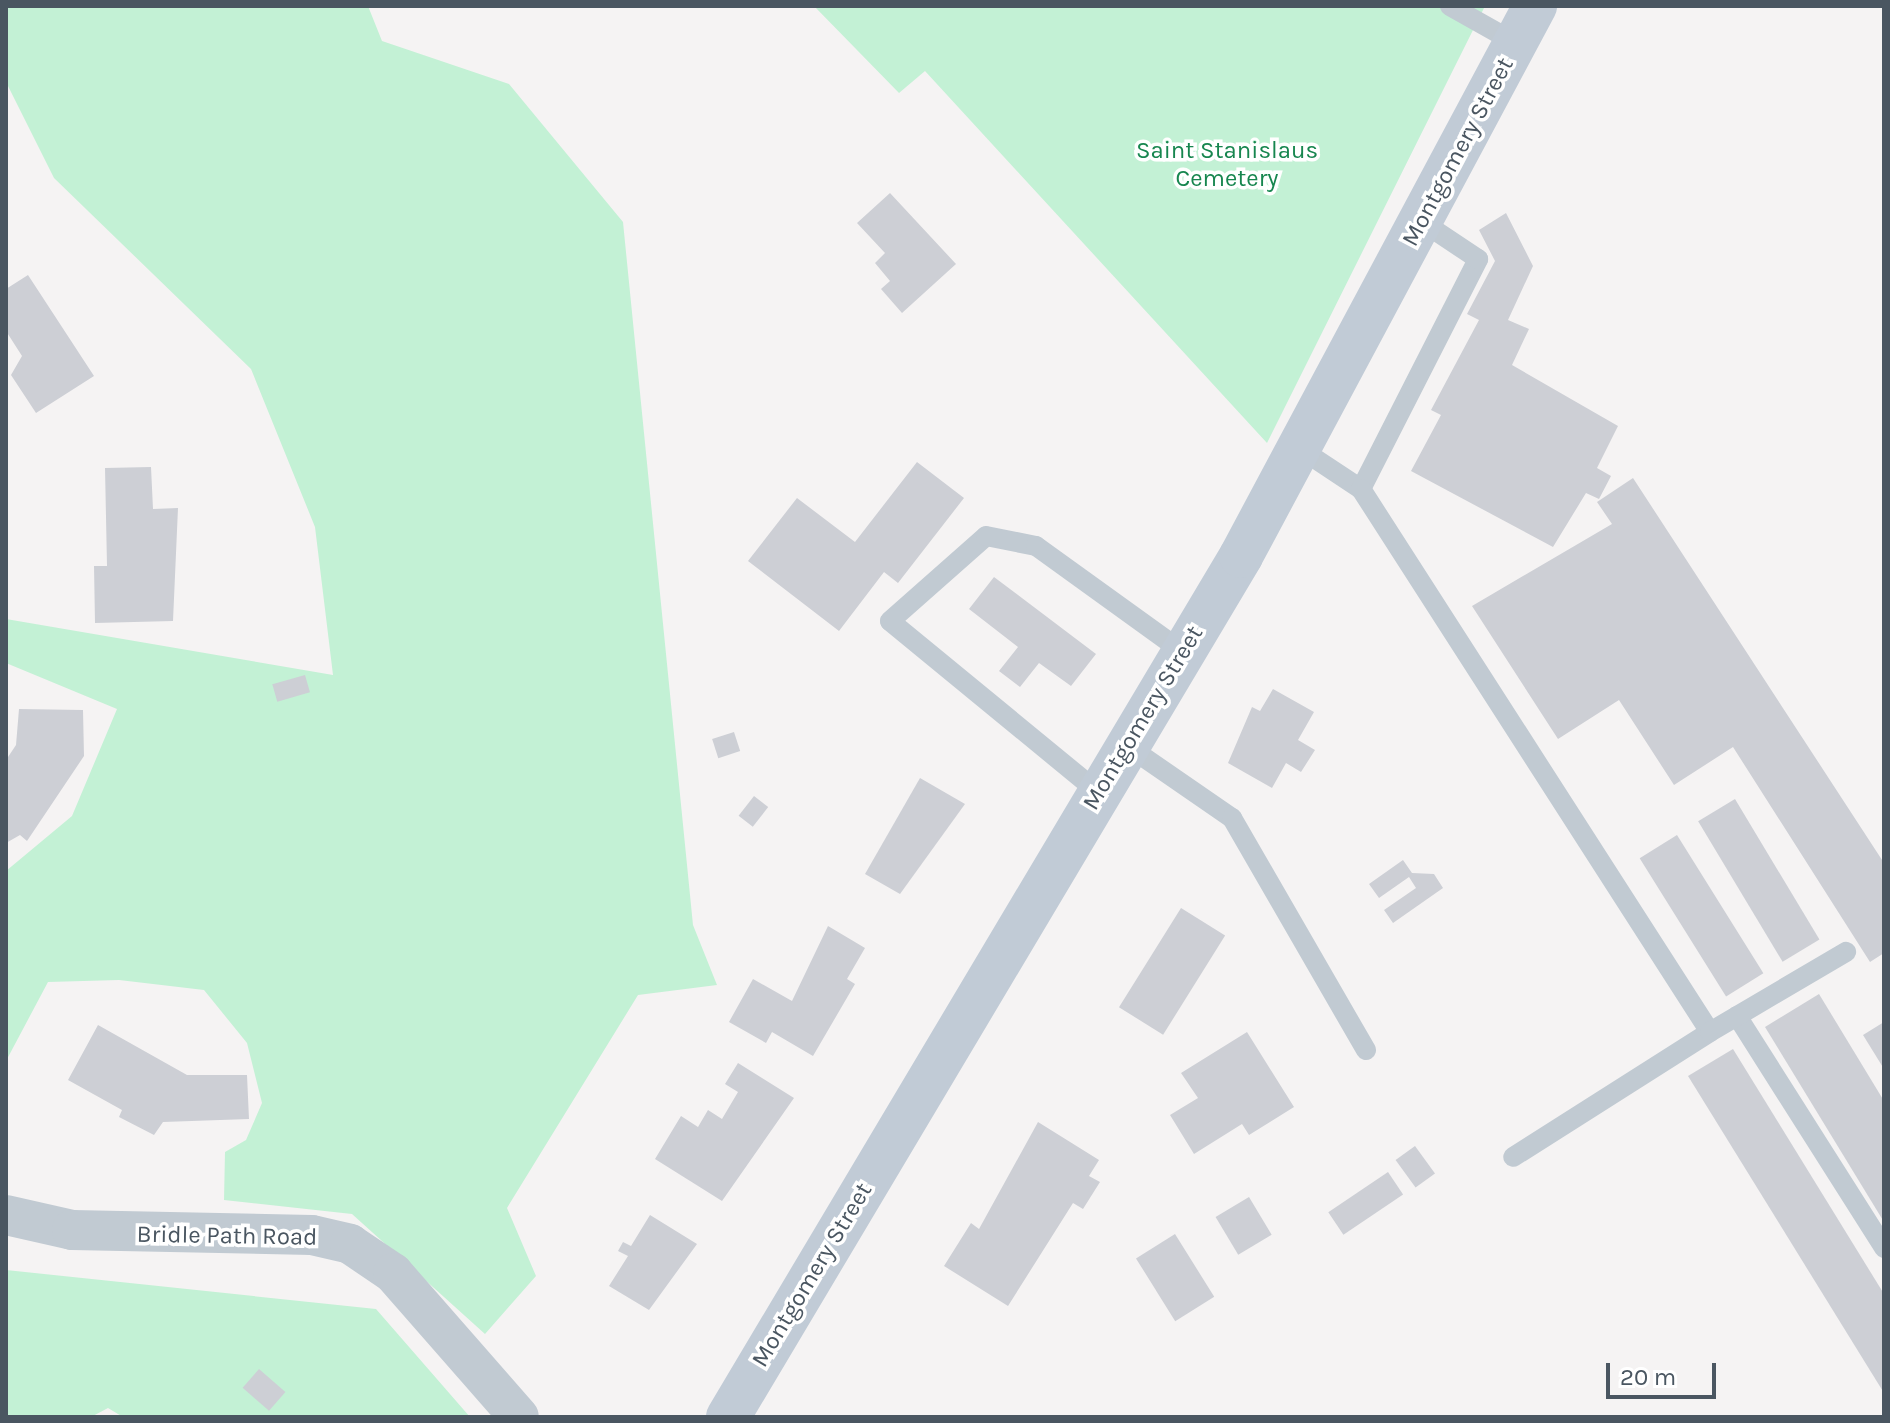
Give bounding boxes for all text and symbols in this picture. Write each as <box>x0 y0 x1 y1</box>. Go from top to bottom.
street label: Montgomery Street <box>1396 53 1520 251</box>
park label: Saint Stanislaus Cemetery <box>1136 137 1318 193</box>
street label: Montgomery Street <box>1077 621 1209 815</box>
street label: Montgomery Street <box>746 1178 878 1372</box>
street label: Bridle Path Road <box>136 1220 318 1252</box>
scale bar <box>1610 1347 1720 1397</box>
text: 20 m <box>1620 1363 1676 1391</box>

